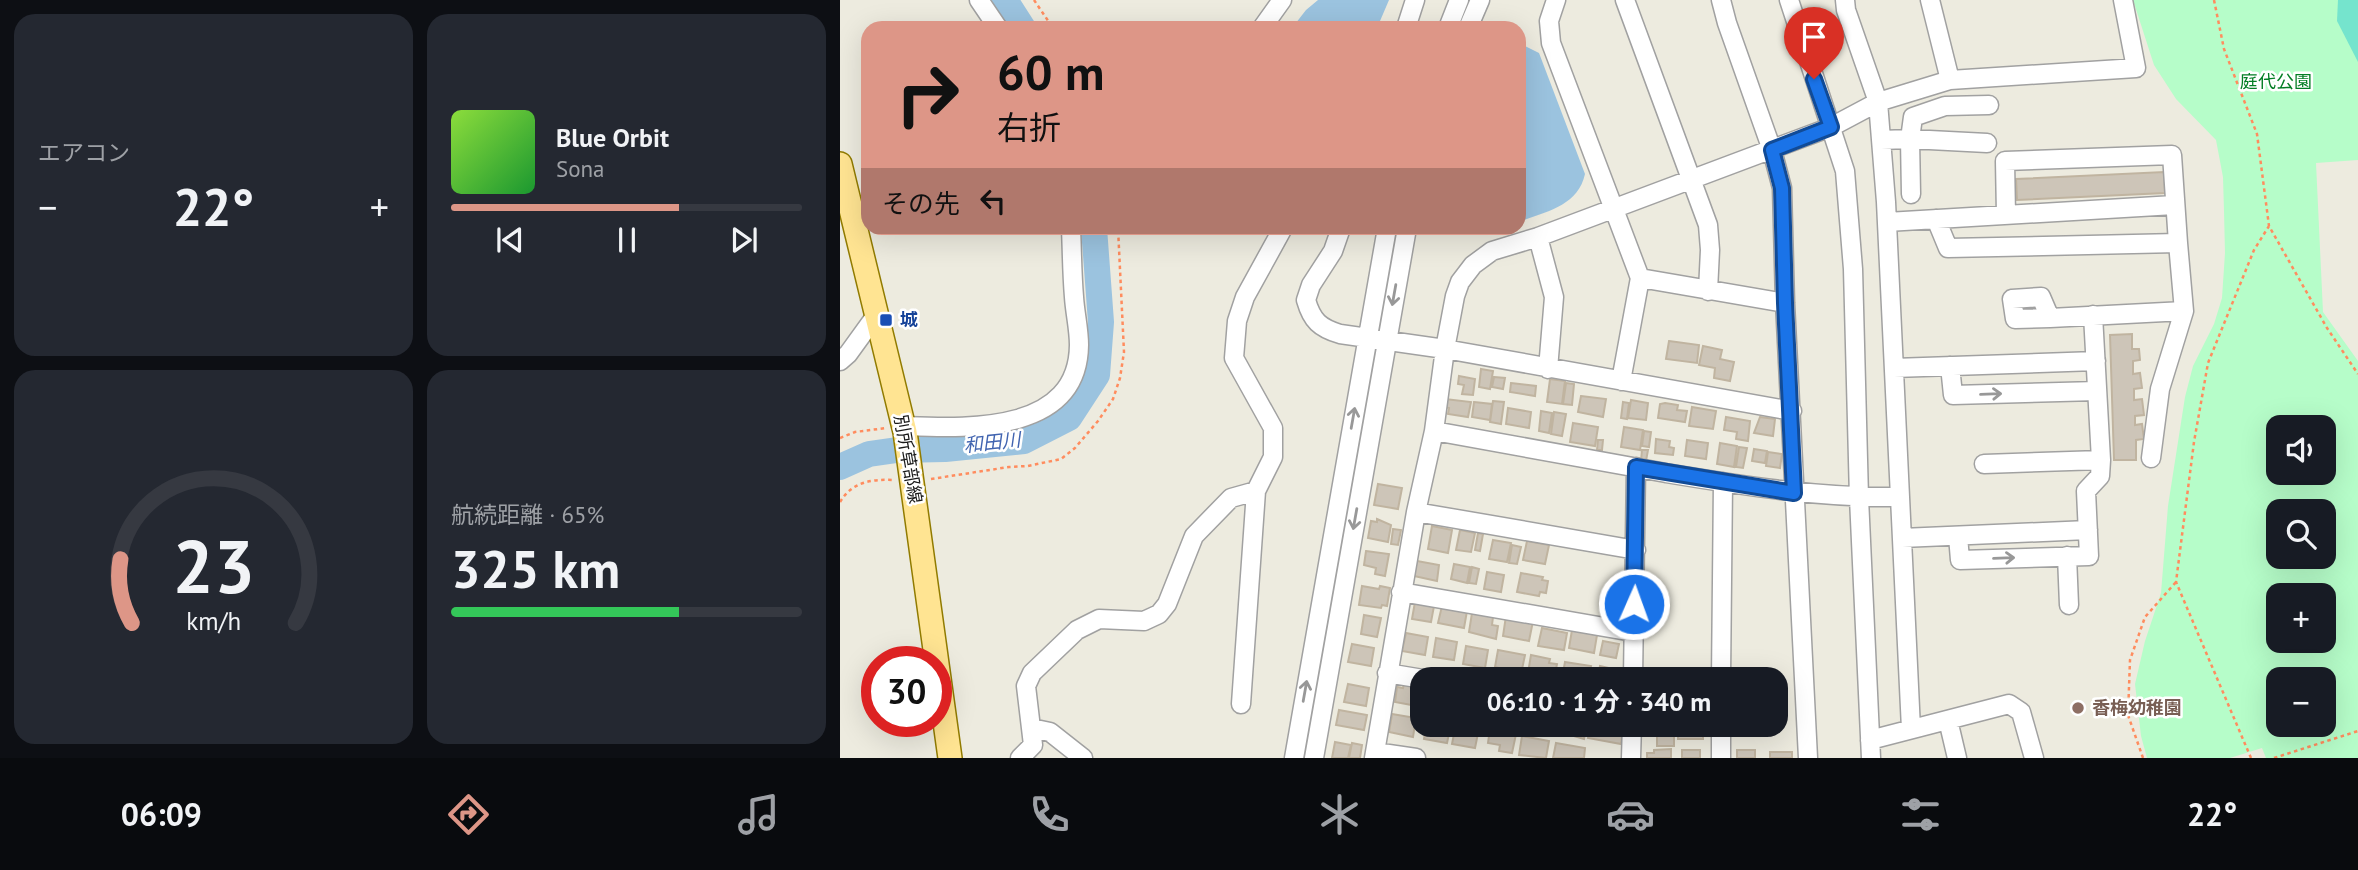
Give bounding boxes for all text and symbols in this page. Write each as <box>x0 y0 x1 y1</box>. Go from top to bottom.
pin <box>1784 7 1844 79</box>
icon: arrive <box>1795 18 1833 56</box>
text: 60 m <box>997 40 1104 104</box>
icon: right <box>882 49 973 140</box>
park label: 庭代公園 <box>2240 70 2312 93</box>
text: 右折 <box>997 106 1061 148</box>
text: Blue Orbit <box>556 121 669 154</box>
text: エアコン <box>38 138 130 167</box>
text: Sona <box>556 154 605 183</box>
text: 22° <box>173 173 254 240</box>
text: − <box>38 182 57 231</box>
text: + <box>370 182 389 231</box>
icon: left <box>974 182 1012 220</box>
text: その先 <box>882 187 960 220</box>
icon: previous <box>491 221 529 259</box>
icon: pause <box>608 221 646 259</box>
icon: next <box>725 221 763 259</box>
one-way arrow <box>1387 283 1401 306</box>
place label: 城 <box>900 308 918 331</box>
marker: 城 <box>878 312 894 328</box>
one-way arrow <box>1980 387 2003 401</box>
one-way arrow <box>1347 407 1360 430</box>
street label: 別所草部線 <box>889 413 928 505</box>
map controls <box>2266 415 2336 737</box>
button: sound <box>2266 415 2336 485</box>
water label: 和田川 <box>962 427 1024 457</box>
button: search <box>2266 499 2336 569</box>
text: 航続距離 · 65% <box>451 500 604 529</box>
one-way arrow <box>1348 507 1362 530</box>
text: 23 <box>172 519 255 613</box>
text: 325 km <box>451 535 620 602</box>
one-way arrow <box>1992 552 2015 565</box>
position arrow <box>1597 567 1671 641</box>
button: + <box>2266 583 2336 653</box>
text: km/h <box>186 605 241 637</box>
speed limit sign: 30 <box>861 646 952 737</box>
button: − <box>2266 667 2336 737</box>
one-way arrow <box>1299 680 1313 703</box>
text: 06:10 · 1 分 · 340 m <box>1487 685 1711 718</box>
place label: 香梅幼稚園 <box>2092 696 2182 719</box>
marker: 香梅幼稚園 <box>2070 700 2086 716</box>
icon: directions <box>444 790 493 839</box>
icon: music <box>734 790 783 839</box>
icon: phone <box>1025 790 1074 839</box>
icon: climate <box>1315 790 1364 839</box>
icon: car <box>1606 790 1655 839</box>
icon: filters <box>1896 790 1945 839</box>
text: 06:09 <box>121 793 202 835</box>
text: 22° <box>2187 793 2237 835</box>

